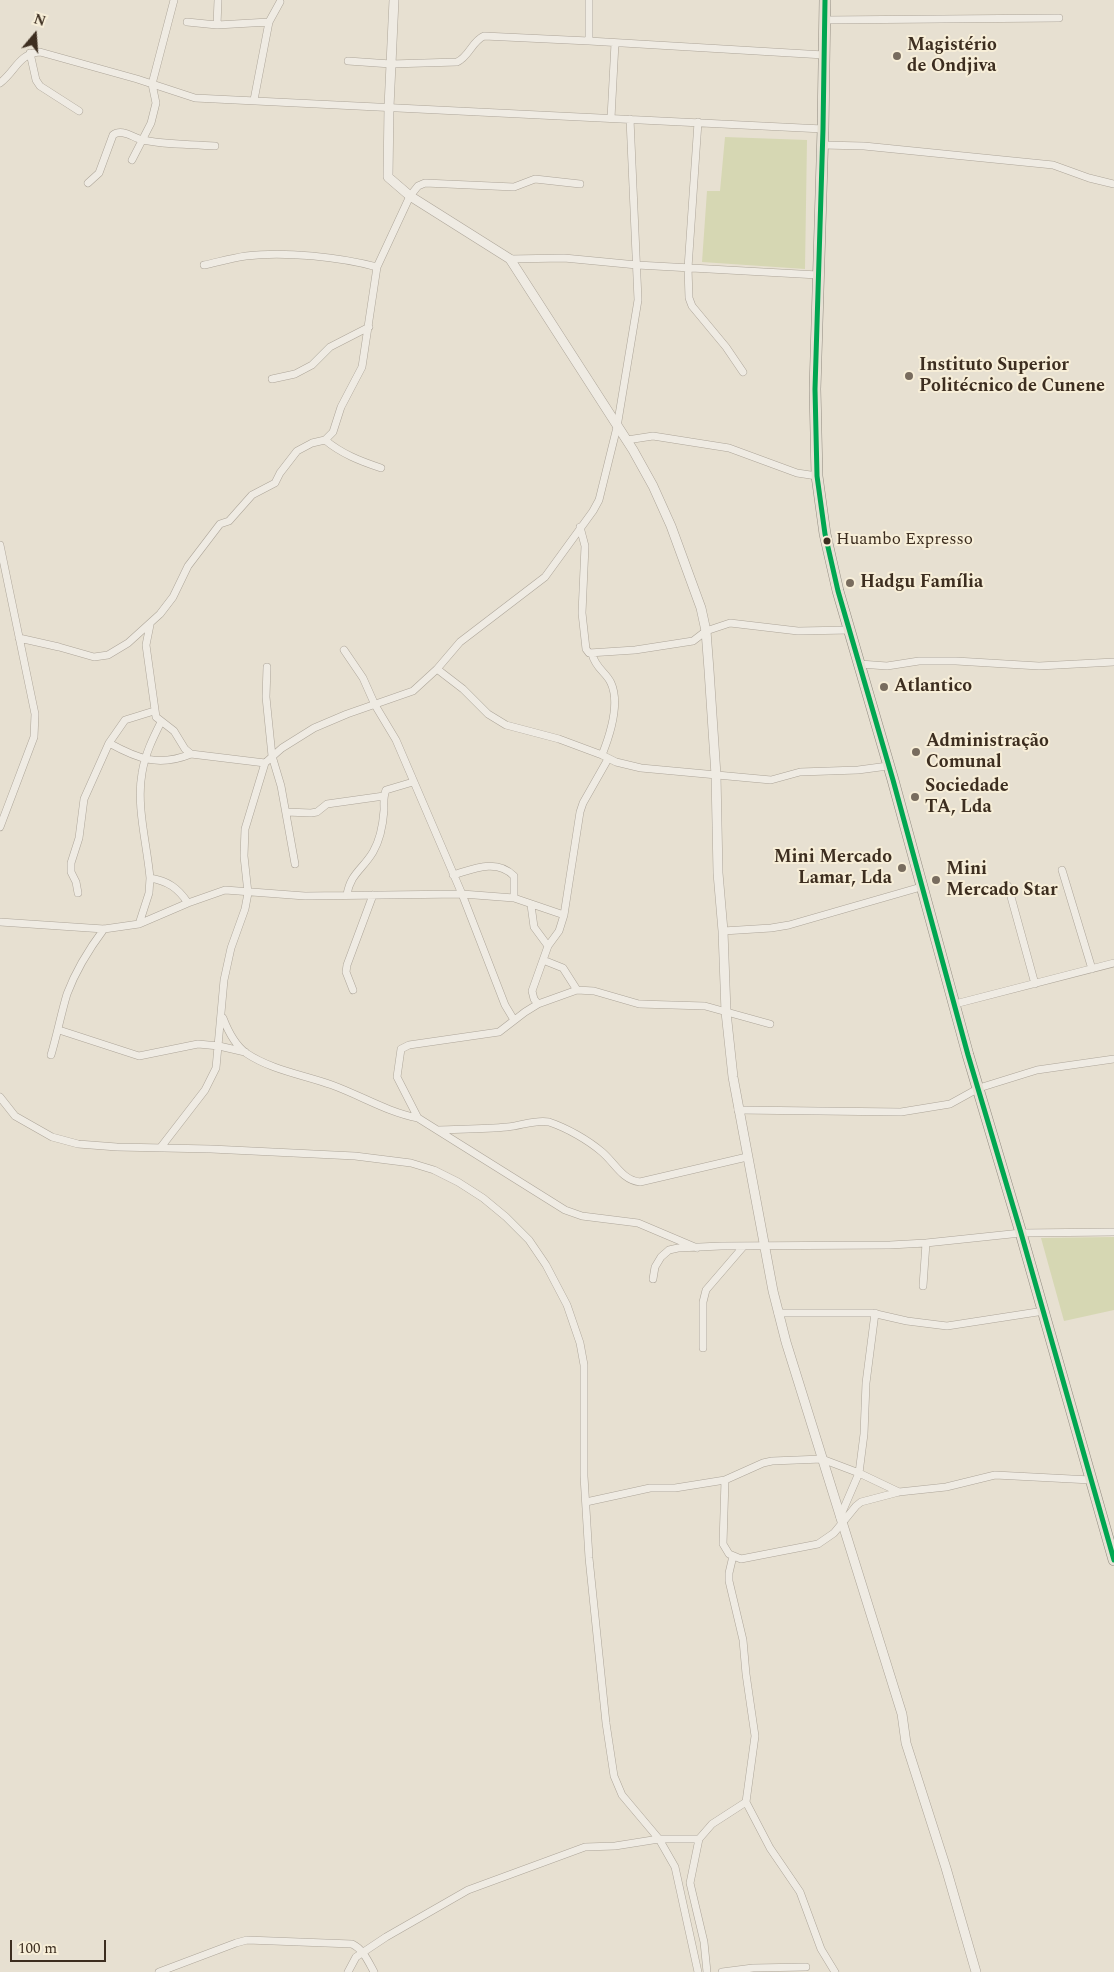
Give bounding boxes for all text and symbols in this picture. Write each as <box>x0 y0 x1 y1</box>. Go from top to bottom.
text: N <box>31 9 48 32</box>
north arrow <box>10 10 60 60</box>
place label: Magistério de Ondjiva <box>907 35 997 78</box>
marker: Magistério de Ondjiva <box>891 50 903 62</box>
place label: Instituto Superior Politécnico de Cunene <box>919 355 1105 398</box>
marker: Instituto Superior Politécnico de Cunene <box>903 370 915 382</box>
place label: Huambo Expresso <box>836 531 973 551</box>
marker: Huambo Expresso <box>822 536 832 546</box>
place label: Hadgu Família <box>860 572 983 594</box>
marker: Hadgu Família <box>844 577 856 589</box>
place label: Atlantico <box>894 676 972 698</box>
marker: Atlantico <box>878 681 890 693</box>
place label: Administração Comunal <box>926 731 1049 774</box>
marker: Administração Comunal <box>910 746 922 758</box>
place label: Sociedade TA, Lda <box>925 776 1009 819</box>
marker: Sociedade TA, Lda <box>909 791 921 803</box>
place label: Mini Mercado Lamar, Lda <box>774 847 892 890</box>
place label: Mini Mercado Star <box>946 859 1058 902</box>
marker: Mini Mercado Lamar, Lda <box>896 862 908 874</box>
marker: Mini Mercado Star <box>930 874 942 886</box>
scale bar <box>12 1930 109 1962</box>
text: 100 m <box>18 1937 57 1960</box>

